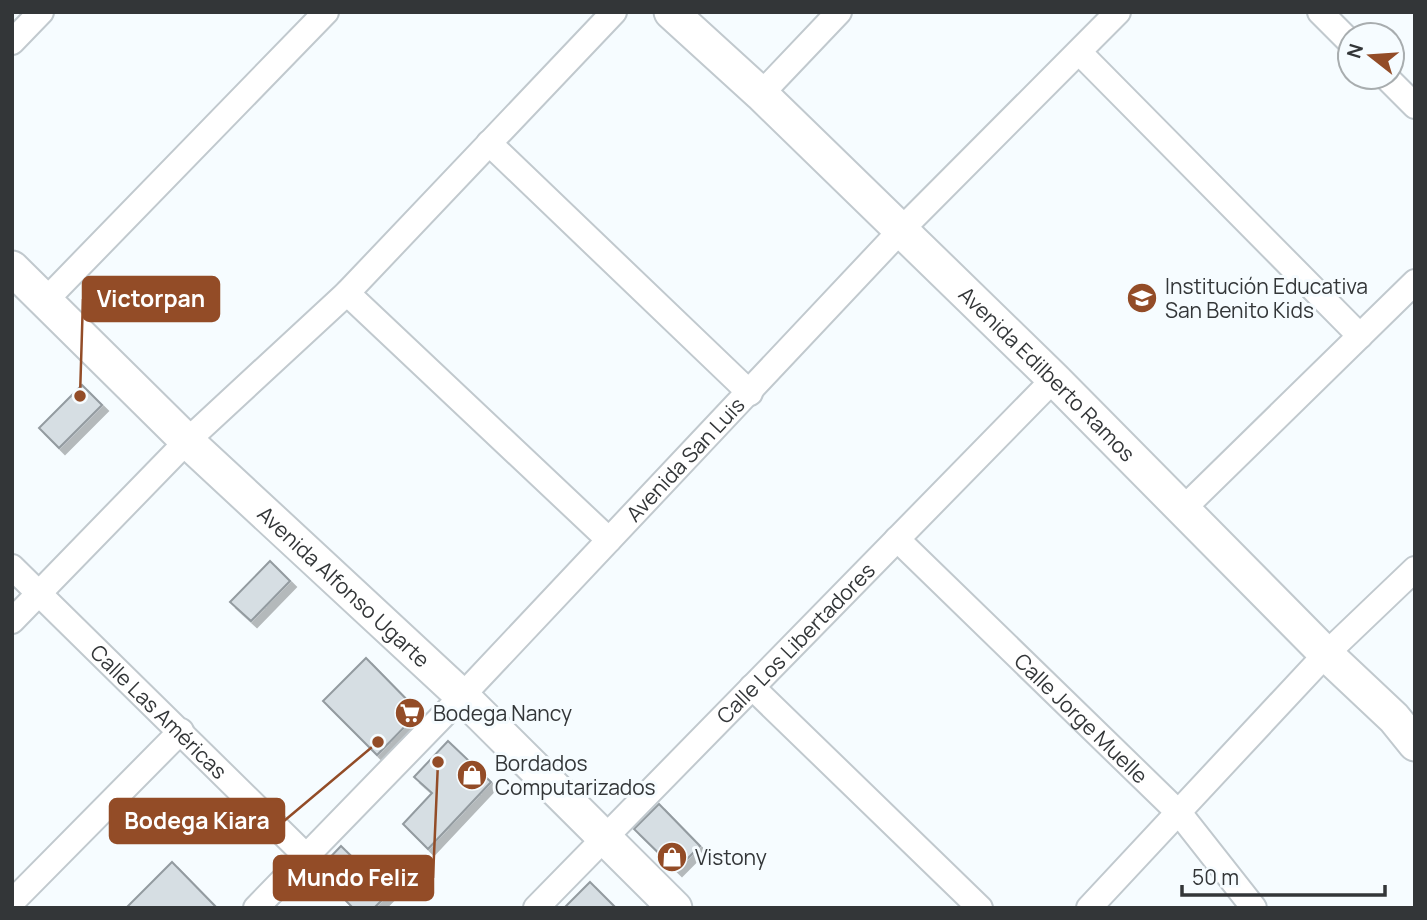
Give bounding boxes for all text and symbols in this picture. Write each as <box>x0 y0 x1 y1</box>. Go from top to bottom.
north arrow <box>1336 21 1406 91</box>
text: N <box>1340 41 1369 61</box>
place label: Institución Educativa San Benito Kids <box>1165 272 1368 324</box>
callout: Victorpan <box>83 277 219 321</box>
street label: Avenida Edilberto Ramos <box>953 280 1142 467</box>
school or university icon: Institución Educativa San Benito Kids <box>1125 281 1159 315</box>
text: Victorpan <box>97 282 205 314</box>
street label: Avenida San Luis <box>620 391 750 527</box>
street label: Avenida Alfonso Ugarte <box>252 500 436 673</box>
street label: Calle Los Libertadores <box>710 556 881 729</box>
street label: Calle Las Américas <box>85 638 233 785</box>
street label: Calle Jorge Muelle <box>1009 647 1154 789</box>
supermarket icon: Bodega Nancy <box>393 696 427 730</box>
place label: Bodega Nancy <box>433 699 572 727</box>
place label: Bordados Computarizados <box>495 749 656 801</box>
shop icon: Bordados Computarizados <box>455 758 489 792</box>
callout: Bodega Kiara <box>110 799 284 843</box>
text: Bodega Kiara <box>124 804 270 836</box>
shop icon: Vistony <box>655 840 689 874</box>
place label: Vistony <box>695 843 767 871</box>
scale bar <box>1182 853 1385 897</box>
callout: Mundo Feliz <box>274 856 433 900</box>
text: Mundo Feliz <box>287 861 419 893</box>
text: 50 m <box>1192 863 1239 891</box>

